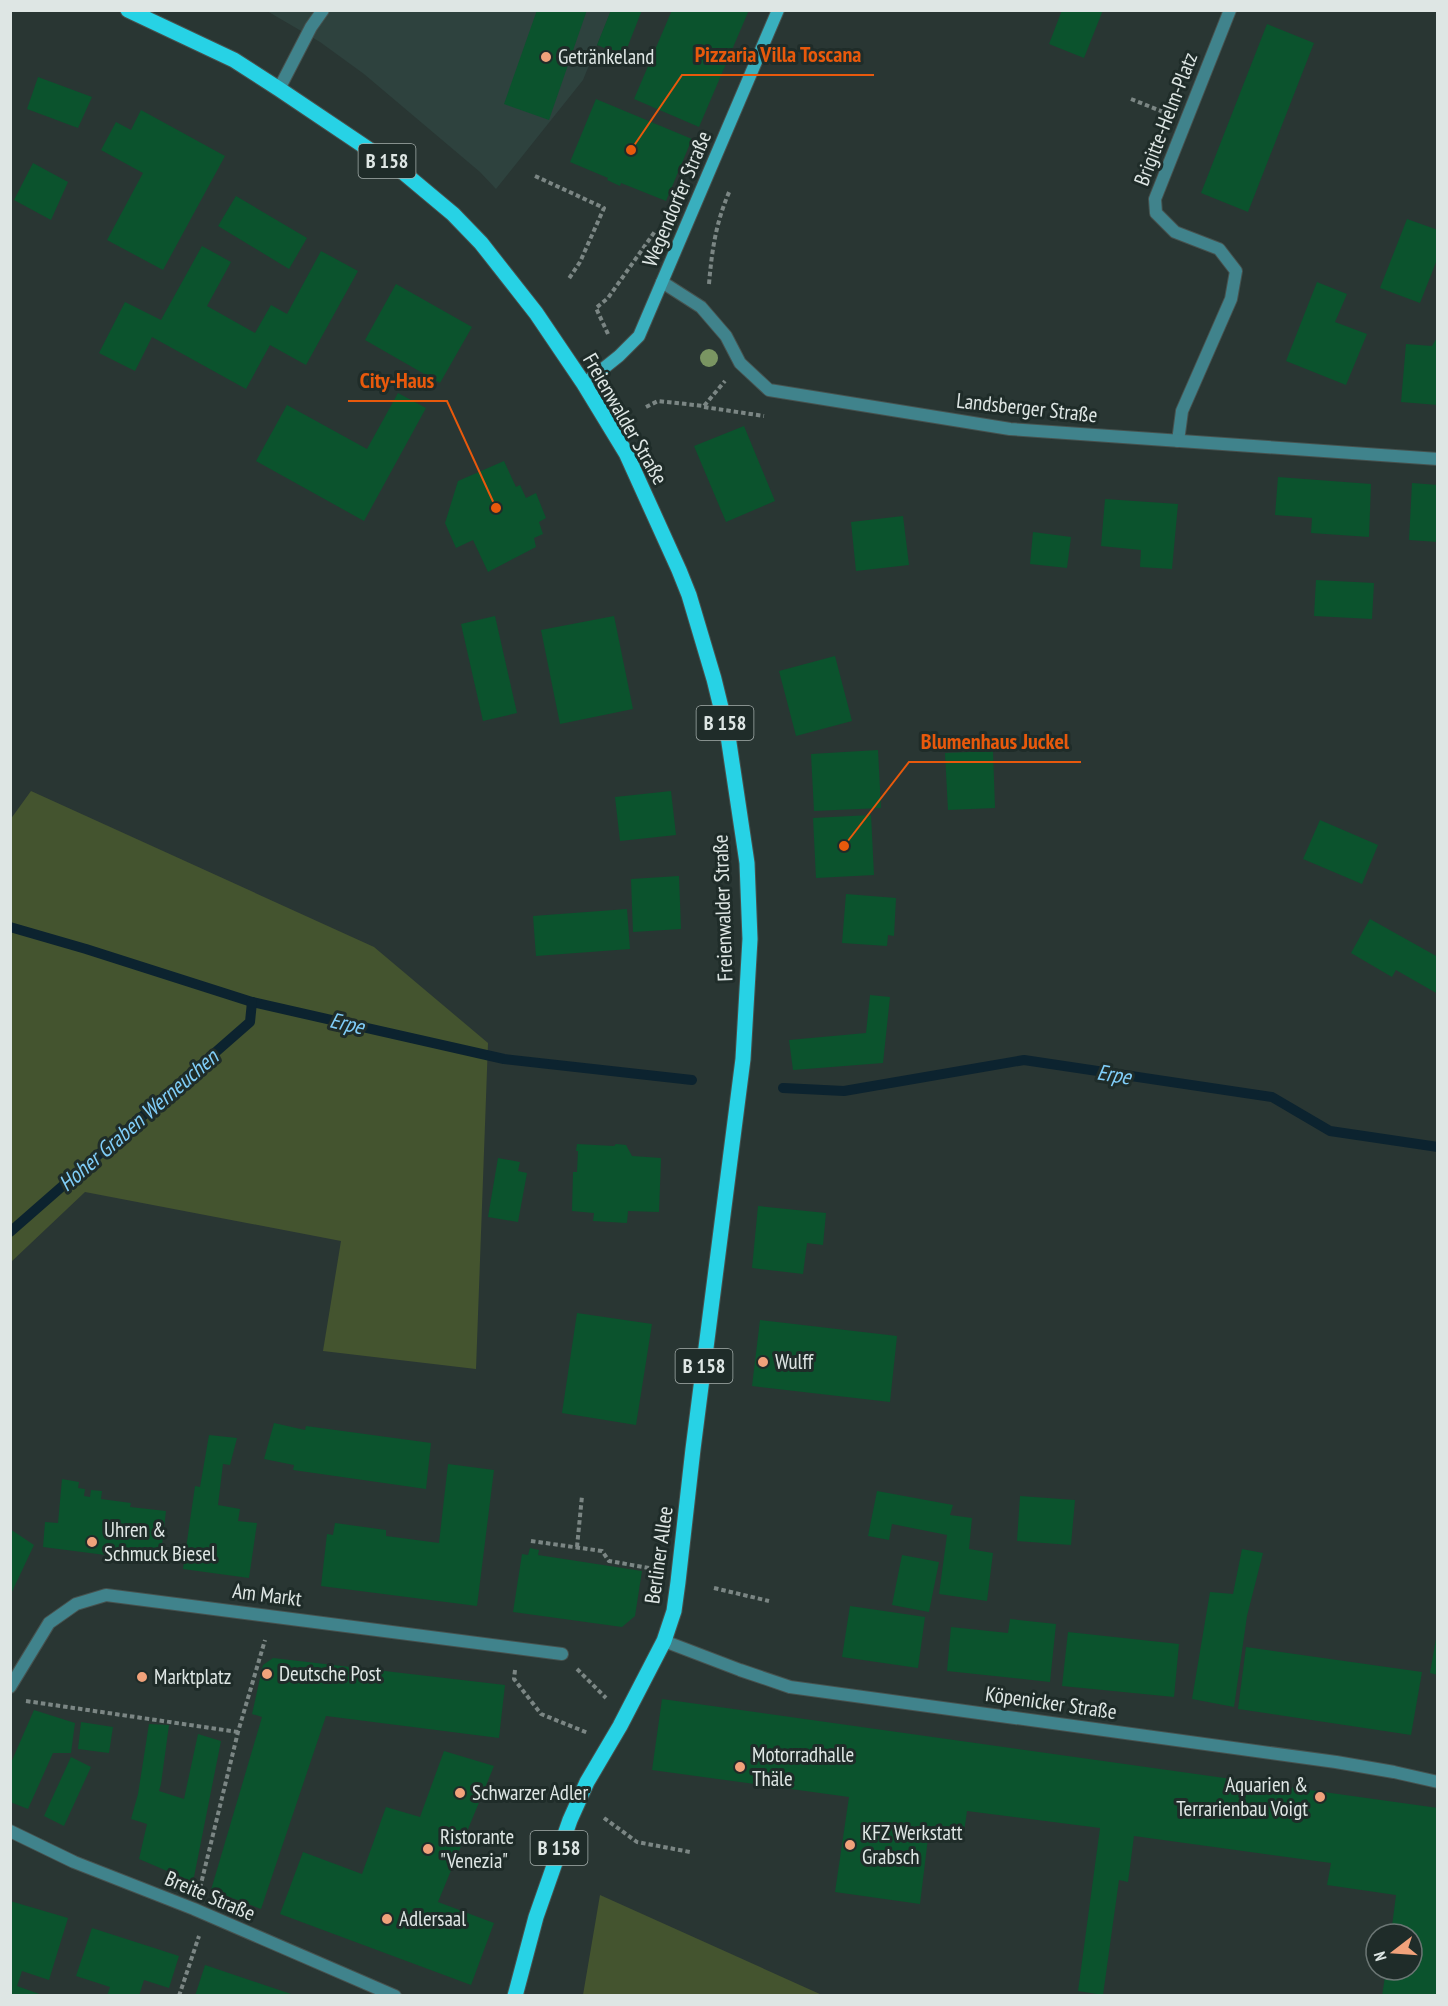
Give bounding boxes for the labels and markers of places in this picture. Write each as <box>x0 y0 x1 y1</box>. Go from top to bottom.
callout: Pizzaria Villa Toscana <box>682 35 874 75</box>
place label: Getränkeland <box>558 43 654 70</box>
marker: Getränkeland <box>539 50 553 64</box>
callout: City-Haus <box>348 361 447 401</box>
callout: Blumenhaus Juckel <box>909 722 1081 762</box>
place label: Wulff <box>775 1348 814 1375</box>
marker: Wulff <box>756 1355 770 1369</box>
place label: Uhren & Schmuck Biesel <box>104 1516 216 1567</box>
marker: Uhren & Schmuck Biesel <box>85 1535 99 1549</box>
place label: Deutsche Post <box>279 1660 382 1687</box>
place label: Marktplatz <box>154 1663 231 1690</box>
marker: Deutsche Post <box>260 1667 274 1681</box>
marker: Marktplatz <box>135 1670 149 1684</box>
place label: Motorradhalle Thäle <box>752 1741 854 1792</box>
marker: Motorradhalle Thäle <box>733 1760 747 1774</box>
place label: Aquarien & Terrarienbau Voigt <box>1176 1771 1308 1822</box>
place label: Schwarzer Adler <box>472 1779 588 1806</box>
marker: Schwarzer Adler <box>453 1786 467 1800</box>
marker: Aquarien & Terrarienbau Voigt <box>1313 1790 1327 1804</box>
place label: KFZ Werkstatt Grabsch <box>862 1819 963 1870</box>
place label: Ristorante "Venezia" <box>440 1823 514 1874</box>
marker: KFZ Werkstatt Grabsch <box>843 1838 857 1852</box>
marker: Ristorante "Venezia" <box>421 1842 435 1856</box>
place label: Adlersaal <box>399 1905 466 1932</box>
marker: Adlersaal <box>380 1912 394 1926</box>

